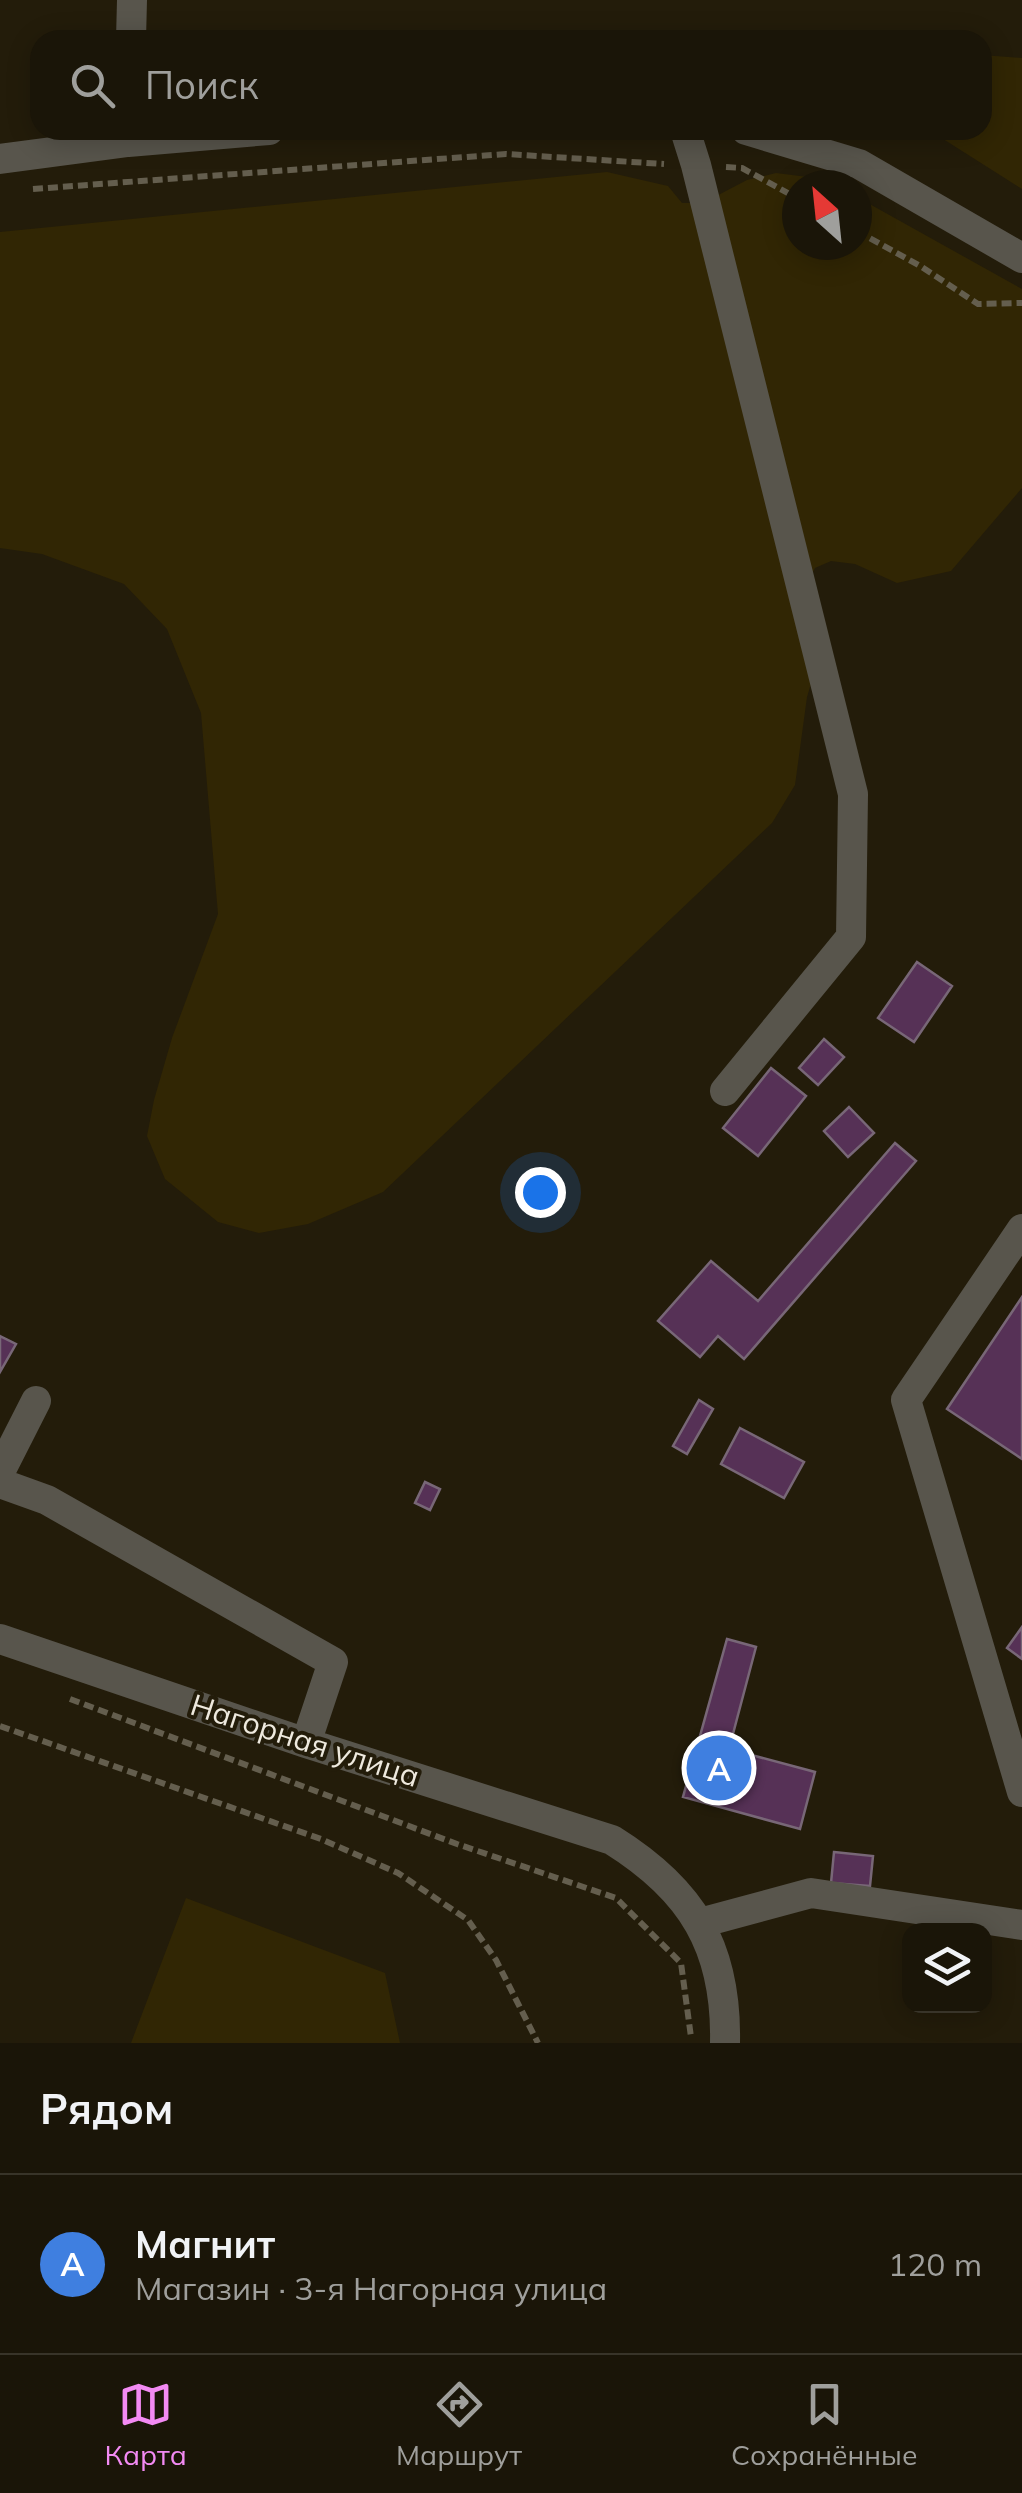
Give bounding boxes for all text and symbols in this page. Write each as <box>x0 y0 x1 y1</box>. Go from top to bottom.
search box <box>30 30 992 140</box>
icon: search <box>65 58 120 113</box>
text: Поиск <box>145 61 258 109</box>
north arrow <box>782 170 872 260</box>
your location <box>515 1167 566 1218</box>
street label: Нагорная улица <box>186 1685 425 1795</box>
pin: A <box>686 1730 752 1806</box>
map controls <box>902 1923 992 2013</box>
button: layers <box>902 1923 992 2013</box>
text: Рядом <box>40 2082 173 2135</box>
text: Магнит <box>135 2220 275 2268</box>
text: A <box>60 2244 85 2284</box>
text: 120 m <box>888 2244 982 2284</box>
text: Магазин · 3-я Нагорная улица <box>135 2268 607 2308</box>
tab: Карта <box>105 2377 187 2472</box>
tab: Маршрут <box>396 2377 522 2472</box>
tab: Сохранённые <box>731 2377 917 2472</box>

